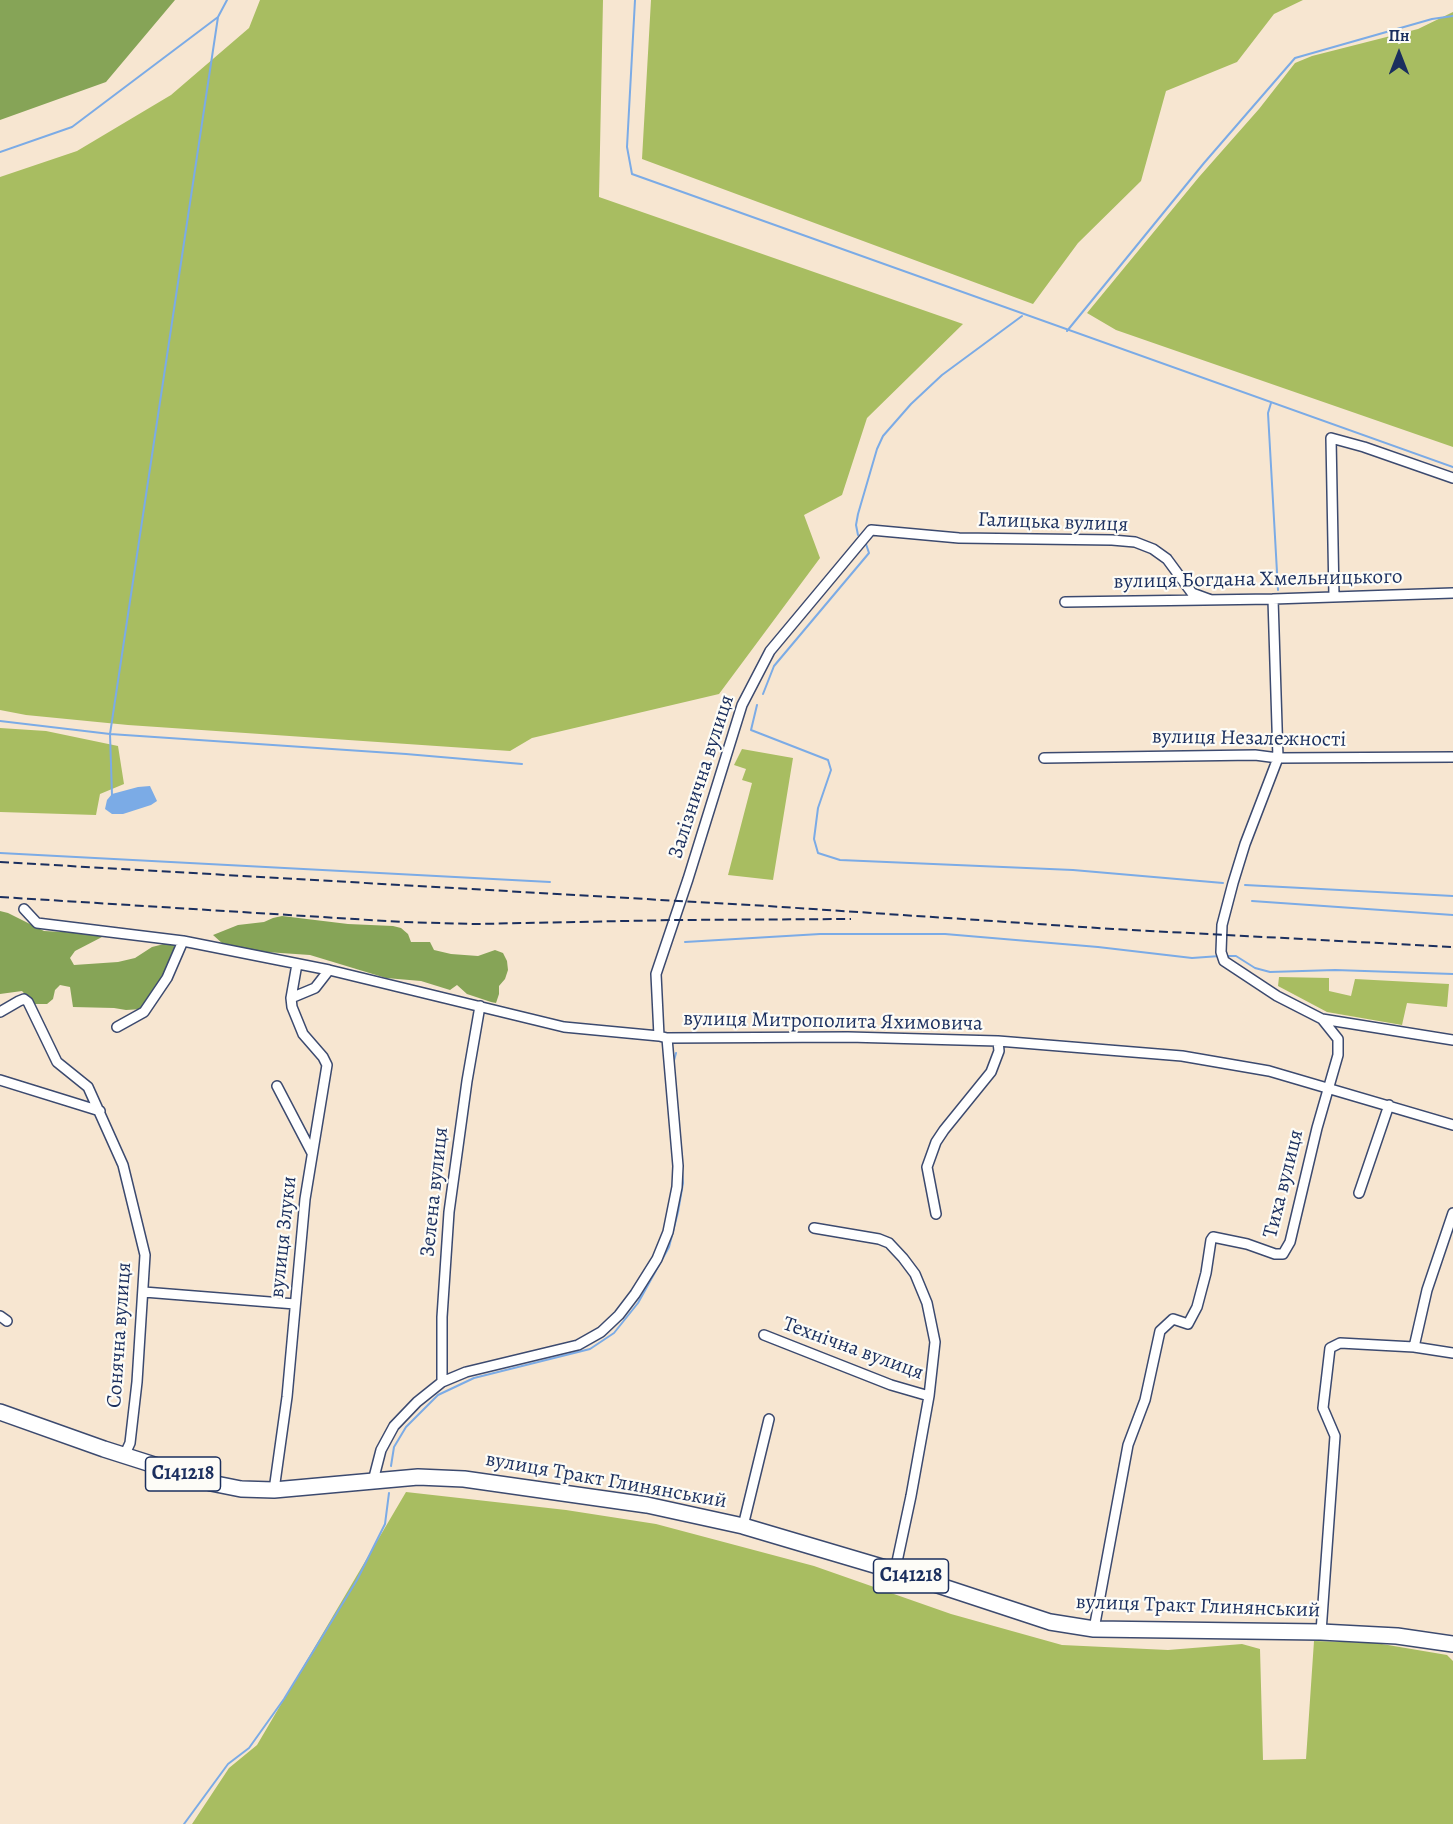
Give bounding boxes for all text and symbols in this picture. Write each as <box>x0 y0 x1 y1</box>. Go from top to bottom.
north arrow <box>1369 24 1429 84</box>
text: Пн <box>1389 25 1409 47</box>
street label: Галицька вулиця <box>977 508 1129 538</box>
street label: вулиця Богдана Хмельницького <box>1113 565 1403 595</box>
street label: Залізнична вулиця <box>664 692 740 862</box>
street label: вулиця Незалежності <box>1152 725 1346 753</box>
street label: вулиця Митрополита Яхимовича <box>683 1007 983 1037</box>
street label: Зелена вулиця <box>416 1126 454 1258</box>
street label: Тиха вулиця <box>1258 1127 1310 1241</box>
street label: вулиця Злуки <box>265 1175 303 1299</box>
street label: Сонячна вулиця <box>102 1261 138 1409</box>
street label: Технічна вулиця <box>779 1312 927 1386</box>
street label: вулиця Тракт Глинянський <box>483 1447 729 1515</box>
road number: С141218 <box>146 1457 220 1491</box>
road number: С141218 <box>874 1559 948 1593</box>
street label: вулиця Тракт Глинянський <box>1075 1590 1321 1624</box>

